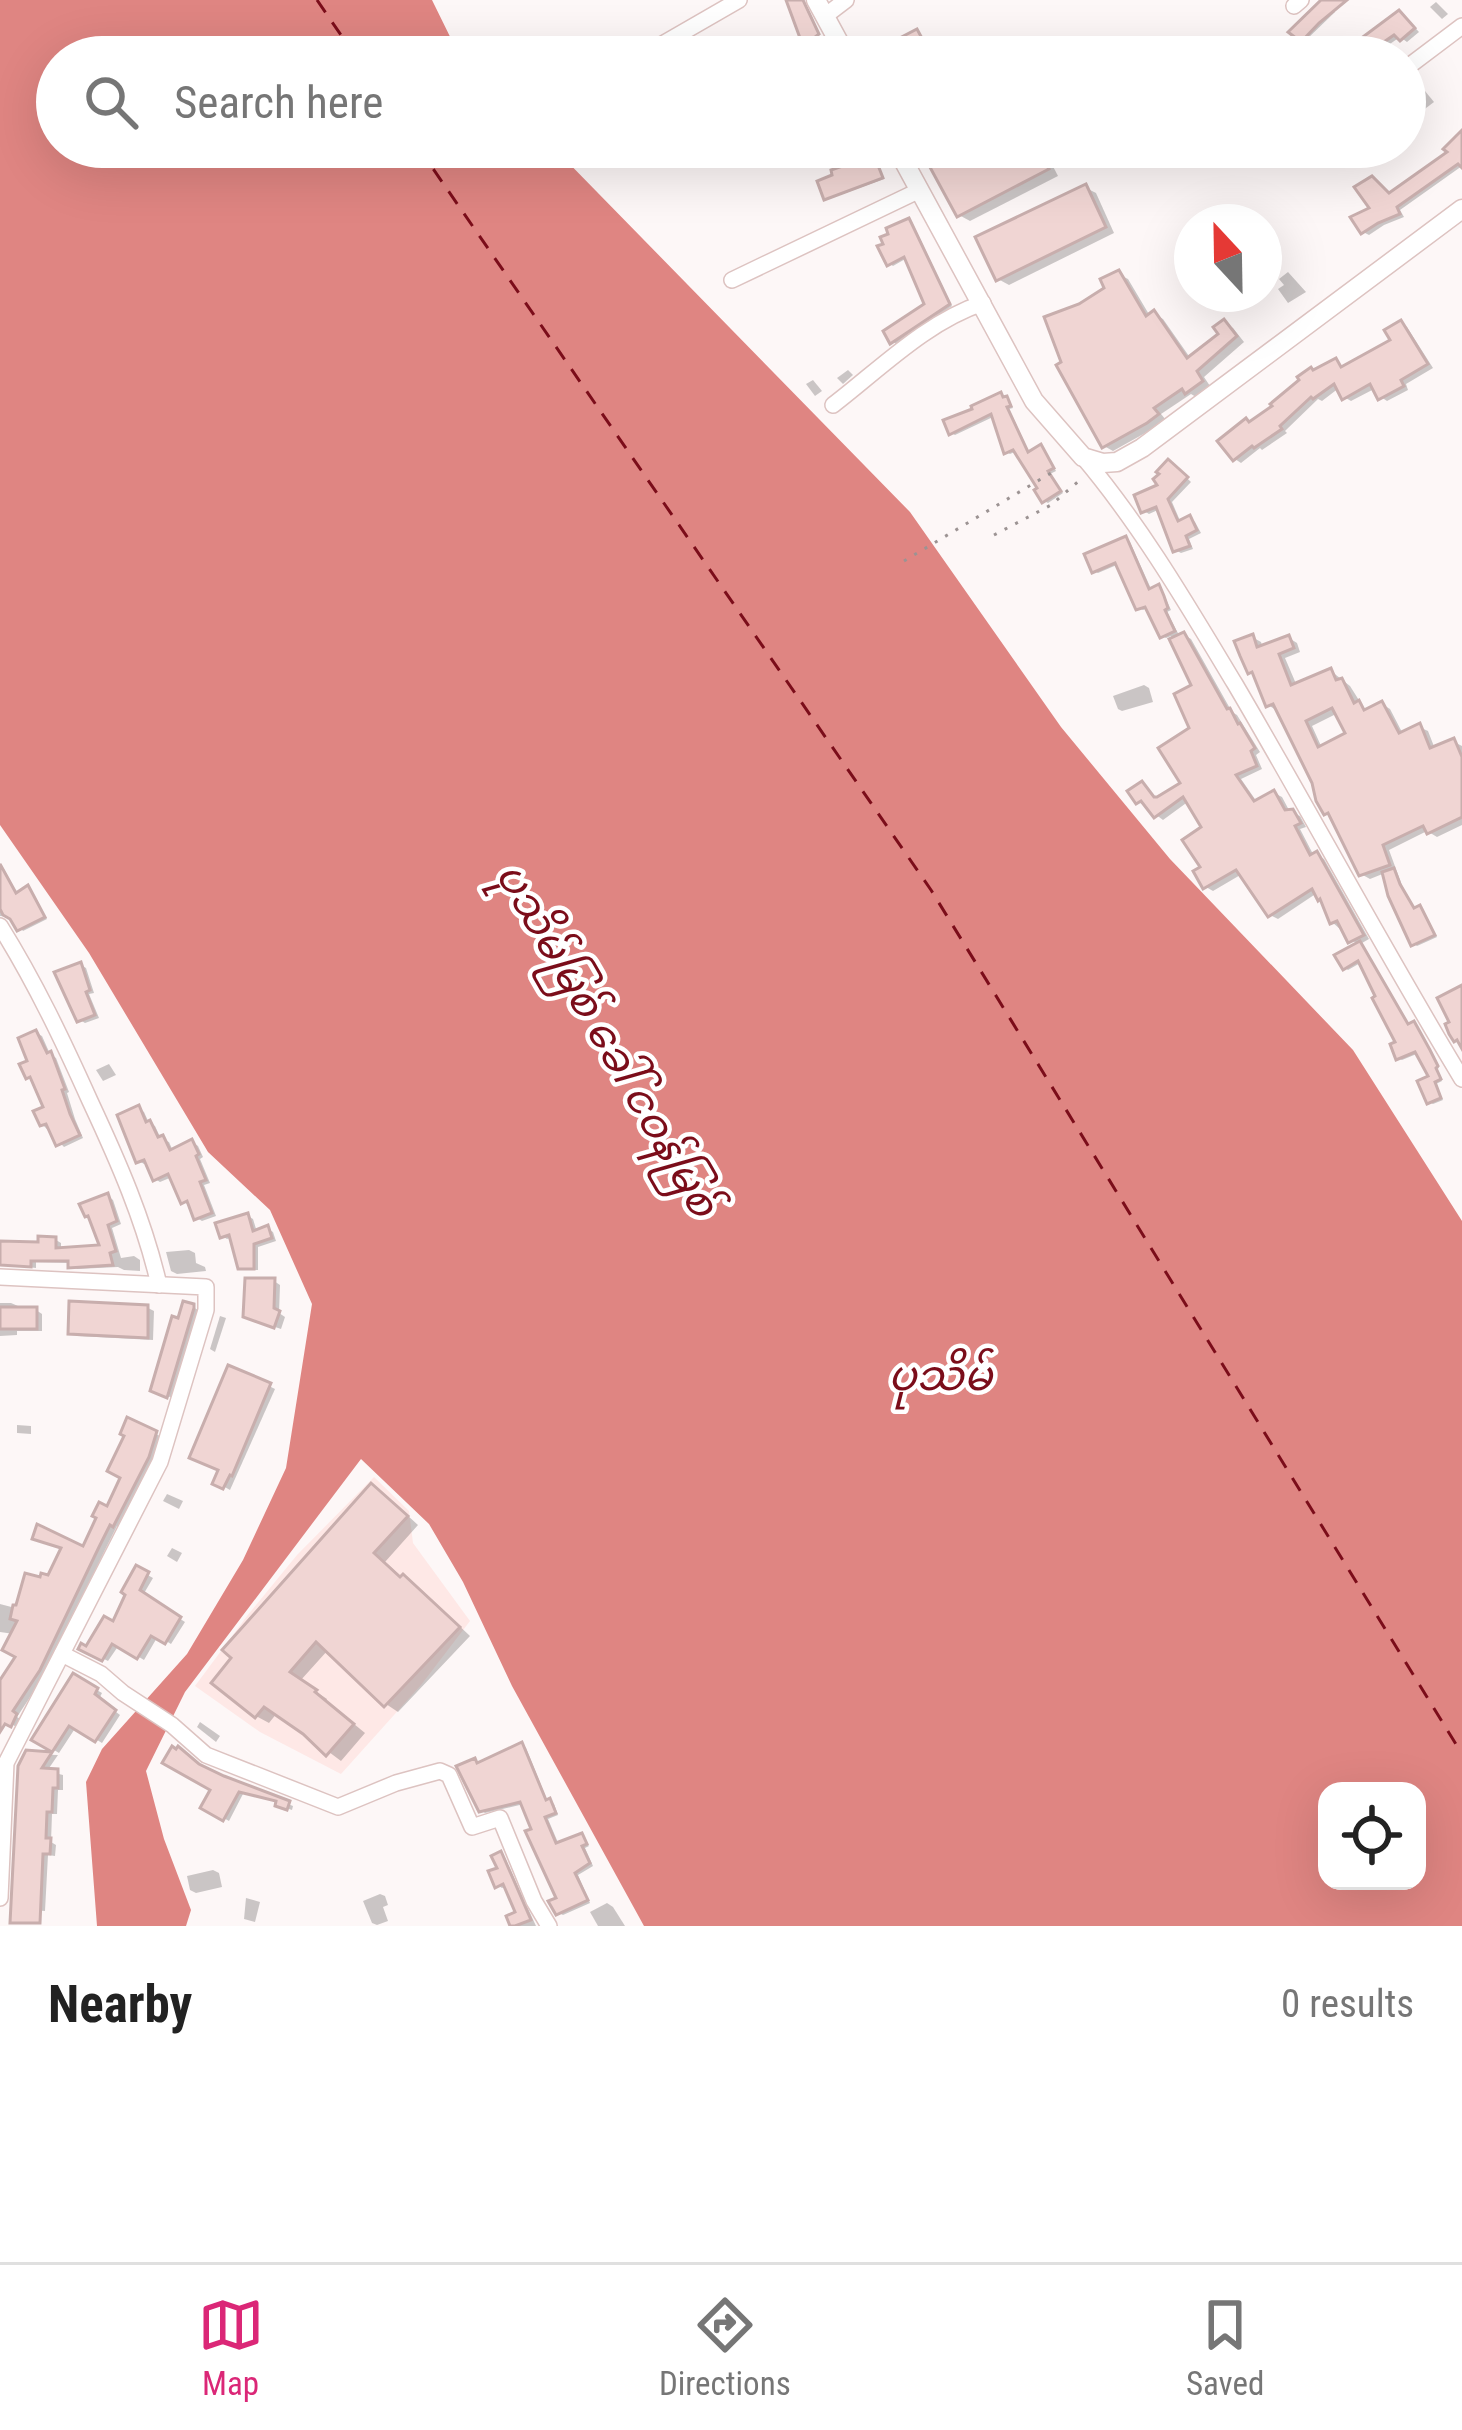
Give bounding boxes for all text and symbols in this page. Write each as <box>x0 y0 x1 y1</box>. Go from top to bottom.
search box <box>36 36 1426 168</box>
icon: search <box>78 69 144 135</box>
text: Search here <box>174 76 383 129</box>
north arrow <box>1174 204 1282 312</box>
water label: ပုသိမ်မြစ် ခေါ် ငဝန်မြစ် <box>477 851 734 1232</box>
water label: ပုသိမ် <box>888 1347 995 1410</box>
map controls <box>1318 1782 1426 1890</box>
button: locate <box>1318 1782 1426 1890</box>
text: Nearby <box>48 1975 192 2034</box>
text: 0 results <box>1281 1981 1414 2027</box>
tab: Map <box>198 2292 264 2403</box>
tab: Directions <box>659 2292 791 2403</box>
tab: Saved <box>1186 2292 1264 2403</box>

